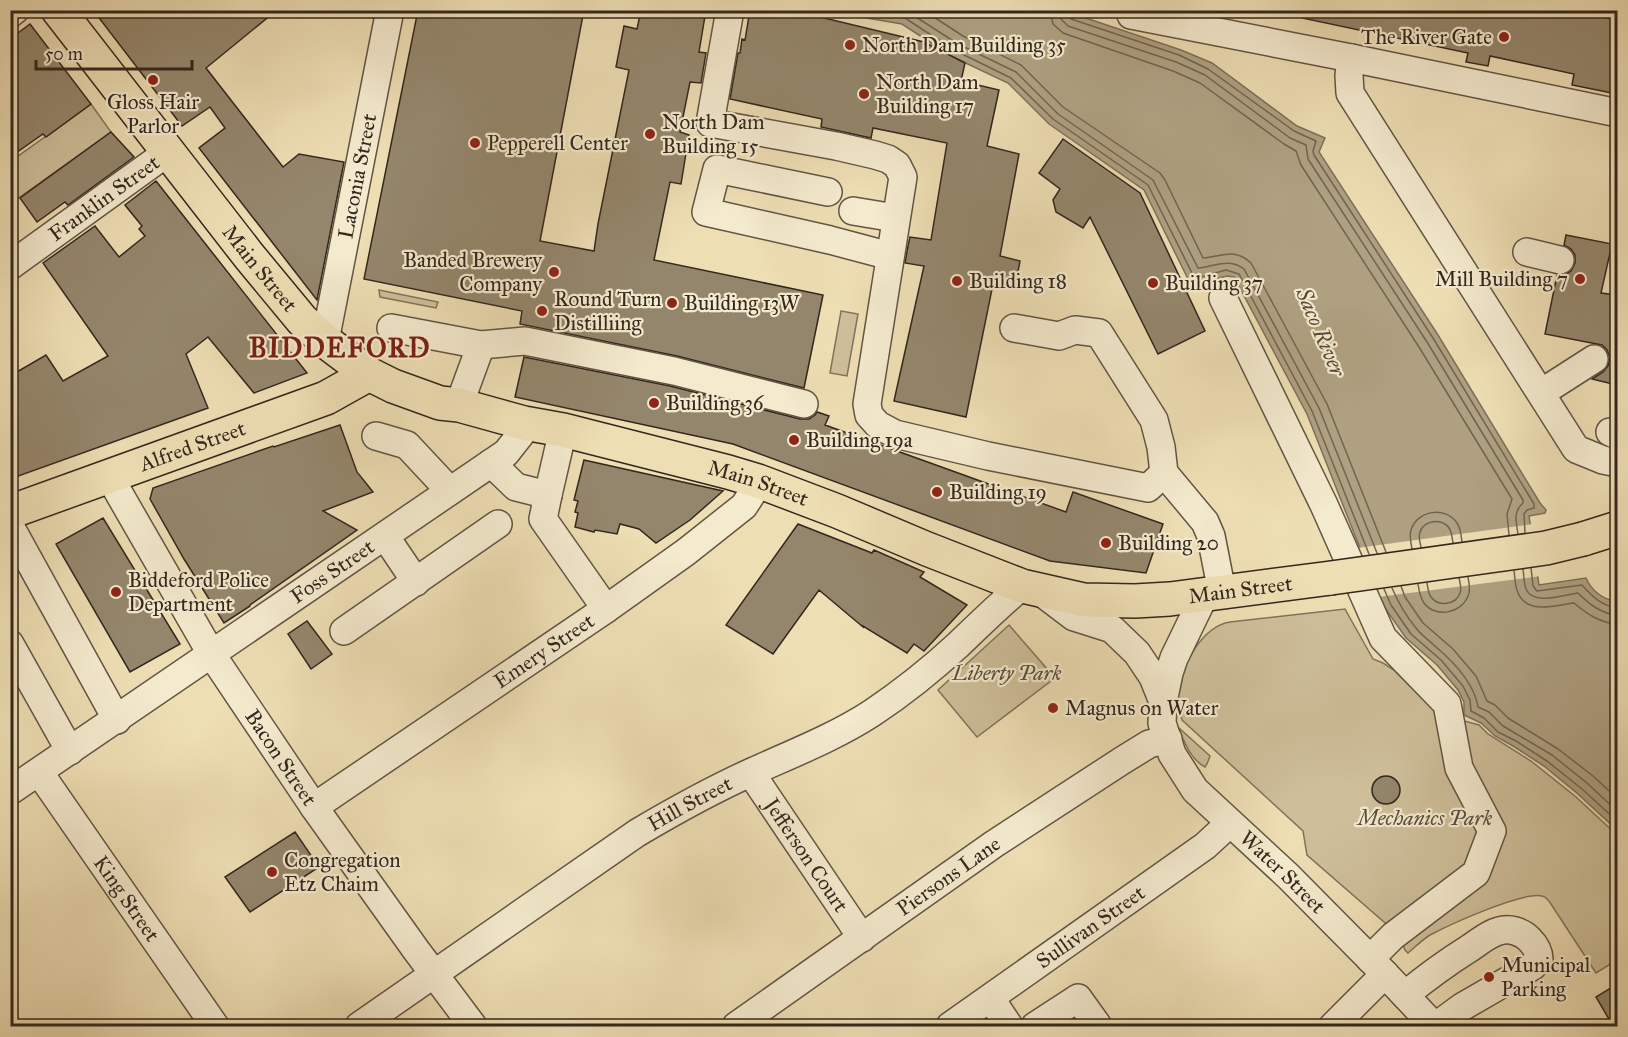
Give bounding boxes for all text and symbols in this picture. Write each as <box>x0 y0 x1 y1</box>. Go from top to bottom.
place label: The River Gate <box>1361 24 1492 50</box>
marker: The River Gate <box>1497 30 1511 44</box>
place label: North Dam Building 35 <box>862 32 1066 58</box>
scale bar <box>36 33 192 71</box>
marker: North Dam Building 35 <box>843 38 857 52</box>
text: 50 m <box>45 43 83 65</box>
place label: North Dam Building 17 <box>876 69 979 119</box>
marker: Gloss Hair Parlor <box>146 73 160 87</box>
marker: North Dam Building 17 <box>857 87 871 101</box>
place label: Gloss Hair Parlor <box>107 89 199 139</box>
place label: North Dam Building 15 <box>662 109 765 159</box>
street label: Laconia Street <box>332 111 382 241</box>
marker: North Dam Building 15 <box>643 127 657 141</box>
place label: Pepperell Center <box>487 130 628 156</box>
marker: Pepperell Center <box>468 136 482 150</box>
street label: Franklin Street <box>43 149 165 247</box>
street label: Main Street <box>217 220 303 318</box>
place label: Banded Brewery Company <box>403 247 543 297</box>
marker: Banded Brewery Company <box>547 265 561 279</box>
place label: Mill Building 7 <box>1435 266 1568 292</box>
place label: Building 18 <box>969 268 1067 294</box>
place label: Building 37 <box>1165 270 1263 296</box>
marker: Mill Building 7 <box>1573 272 1587 286</box>
marker: Building 18 <box>950 274 964 288</box>
marker: Building 37 <box>1146 276 1160 290</box>
water label: Saco River <box>1290 283 1352 382</box>
place label: Round Turn Distilliing <box>554 286 661 336</box>
place label: Building 13W <box>684 290 800 316</box>
marker: Building 13W <box>665 296 679 310</box>
marker: Round Turn Distilliing <box>535 304 549 318</box>
district label: BIDDEFORD <box>249 331 431 364</box>
place label: Building 36 <box>666 390 765 416</box>
marker: Building 36 <box>647 396 661 410</box>
street label: Alfred Street <box>135 415 250 478</box>
place label: Building 19a <box>806 427 913 453</box>
marker: Building 19a <box>787 433 801 447</box>
street label: Main Street <box>705 454 813 512</box>
place label: Building 19 <box>949 479 1047 505</box>
marker: Building 19 <box>930 485 944 499</box>
place label: Building 20 <box>1118 530 1219 556</box>
street label: Foss Street <box>285 533 380 609</box>
marker: Building 20 <box>1099 536 1113 550</box>
place label: Biddeford Police Department <box>128 567 269 617</box>
street label: Main Street <box>1187 570 1294 609</box>
marker: Biddeford Police Department <box>109 585 123 599</box>
street label: Emery Street <box>489 607 600 694</box>
park label: Liberty Park <box>951 660 1062 686</box>
place label: Magnus on Water <box>1065 695 1219 721</box>
marker: Magnus on Water <box>1046 701 1060 715</box>
street label: Bacon Street <box>239 704 323 811</box>
street label: Hill Street <box>643 770 737 837</box>
street label: Jefferson Court <box>758 791 854 918</box>
park label: Mechanics Park <box>1356 805 1493 831</box>
street label: Water Street <box>1235 825 1331 920</box>
street label: Piersons Lane <box>892 830 1005 922</box>
place label: Congregation Etz Chaim <box>284 847 401 897</box>
street label: King Street <box>88 851 166 947</box>
marker: Congregation Etz Chaim <box>265 865 279 879</box>
street label: Sullivan Street <box>1031 879 1150 974</box>
place label: Municipal Parking <box>1501 952 1591 1002</box>
marker: Municipal Parking <box>1482 970 1496 984</box>

